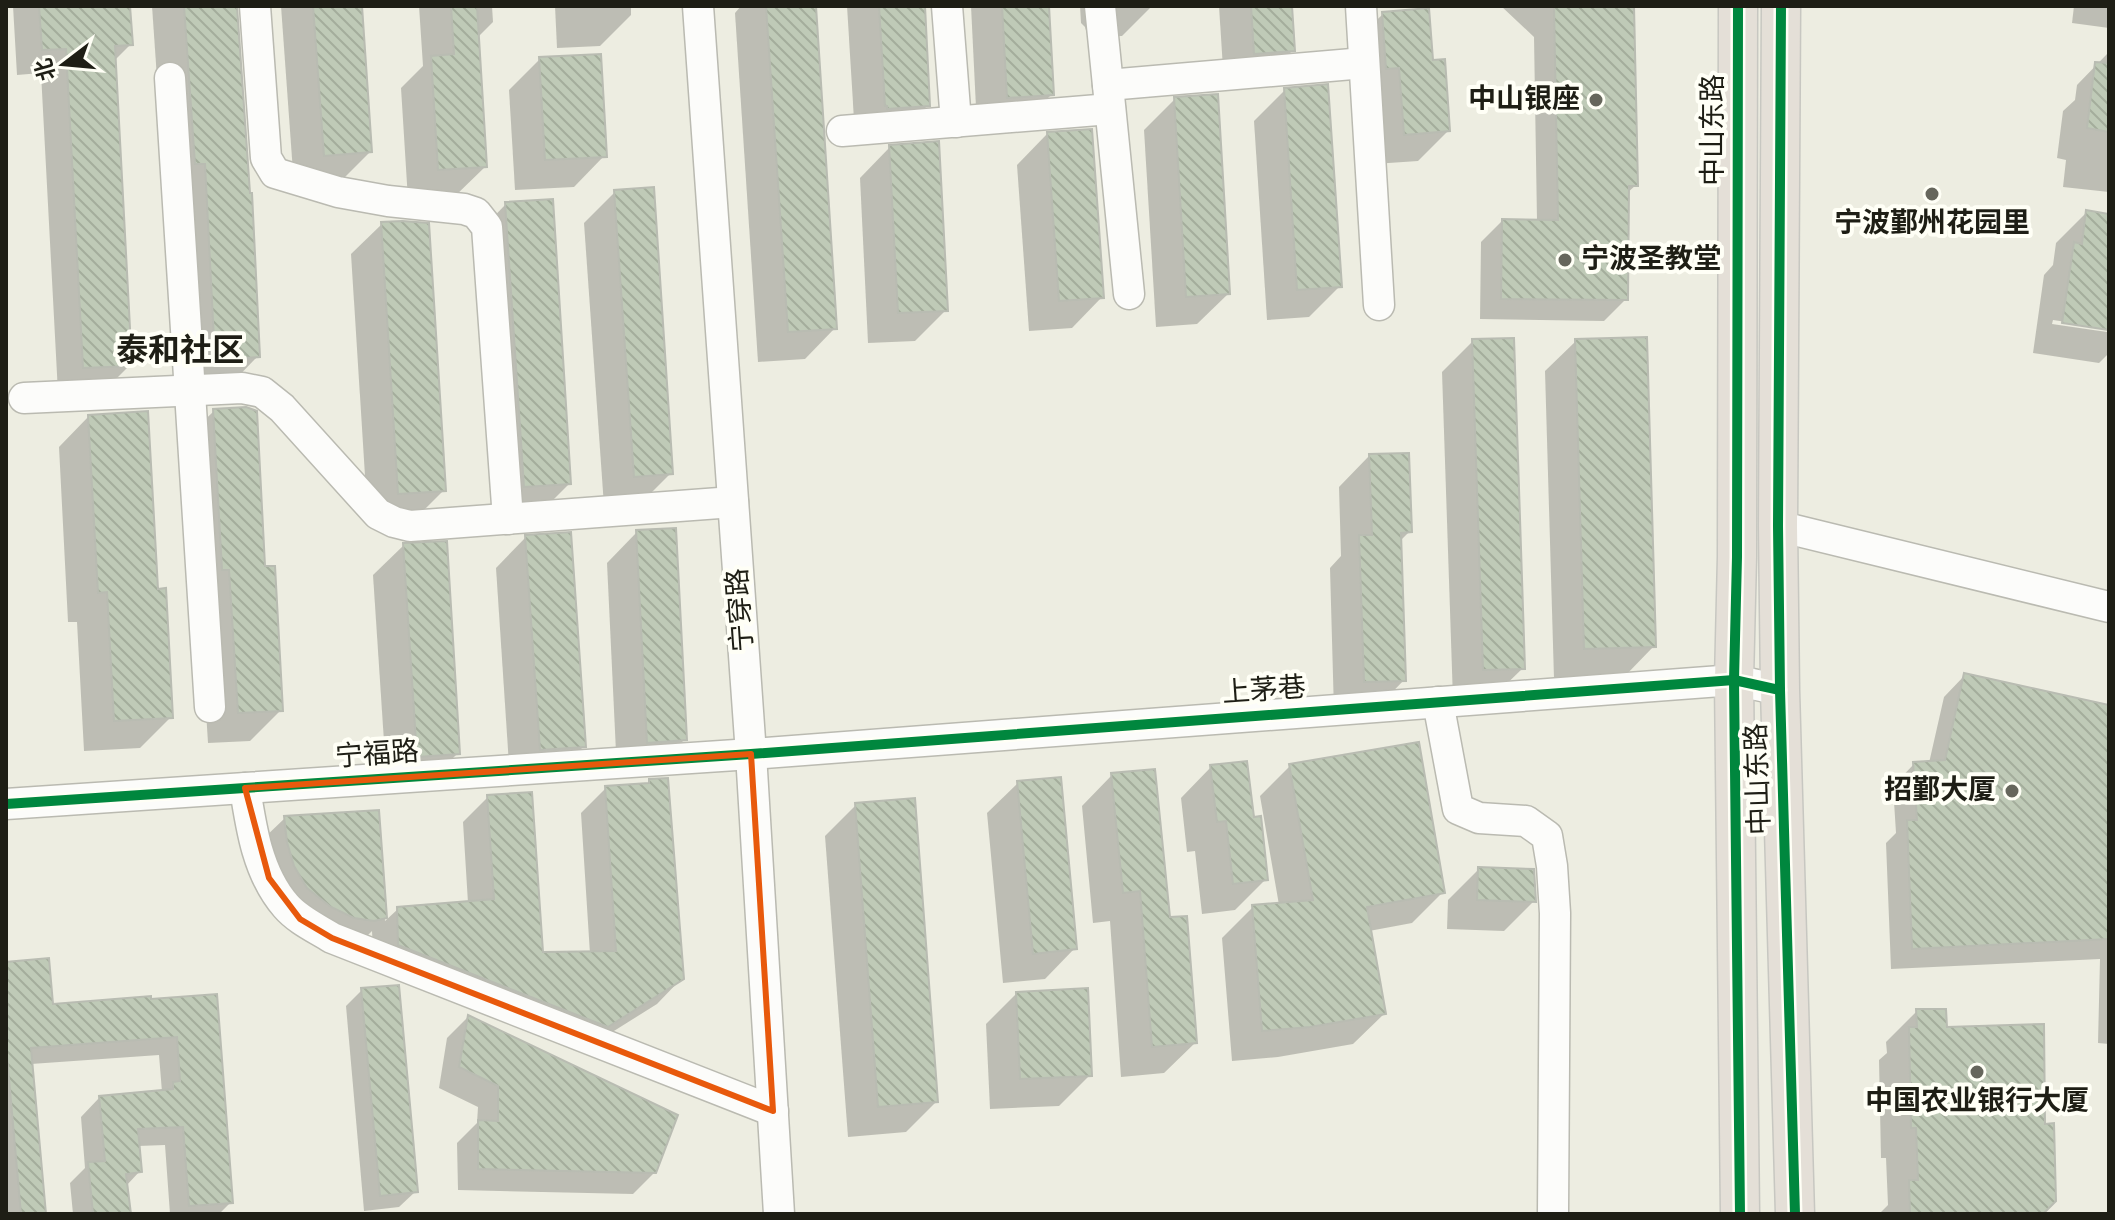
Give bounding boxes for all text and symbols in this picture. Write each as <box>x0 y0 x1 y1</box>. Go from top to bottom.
north arrow <box>24 24 104 104</box>
text: 北 <box>31 56 59 83</box>
street label: 中山东路 <box>1698 74 1728 186</box>
place label: 中山银座 <box>1468 83 1580 114</box>
marker: 中山银座 <box>1587 91 1605 109</box>
marker: 宁波鄞州花园里 <box>1923 185 1941 203</box>
place label: 宁波鄞州花园里 <box>1834 207 2030 238</box>
place label: 宁波圣教堂 <box>1581 243 1721 274</box>
marker: 宁波圣教堂 <box>1556 251 1574 269</box>
district label: 泰和社区 <box>116 333 244 367</box>
street label: 宁穿路 <box>722 567 758 653</box>
street label: 上茅巷 <box>1221 672 1307 708</box>
street label: 中山东路 <box>1741 723 1775 836</box>
street label: 宁福路 <box>334 736 420 772</box>
place label: 招鄞大厦 <box>1884 775 1996 805</box>
marker: 招鄞大厦 <box>2003 782 2021 800</box>
marker: 中国农业银行大厦 <box>1968 1063 1986 1081</box>
place label: 中国农业银行大厦 <box>1865 1086 2089 1116</box>

